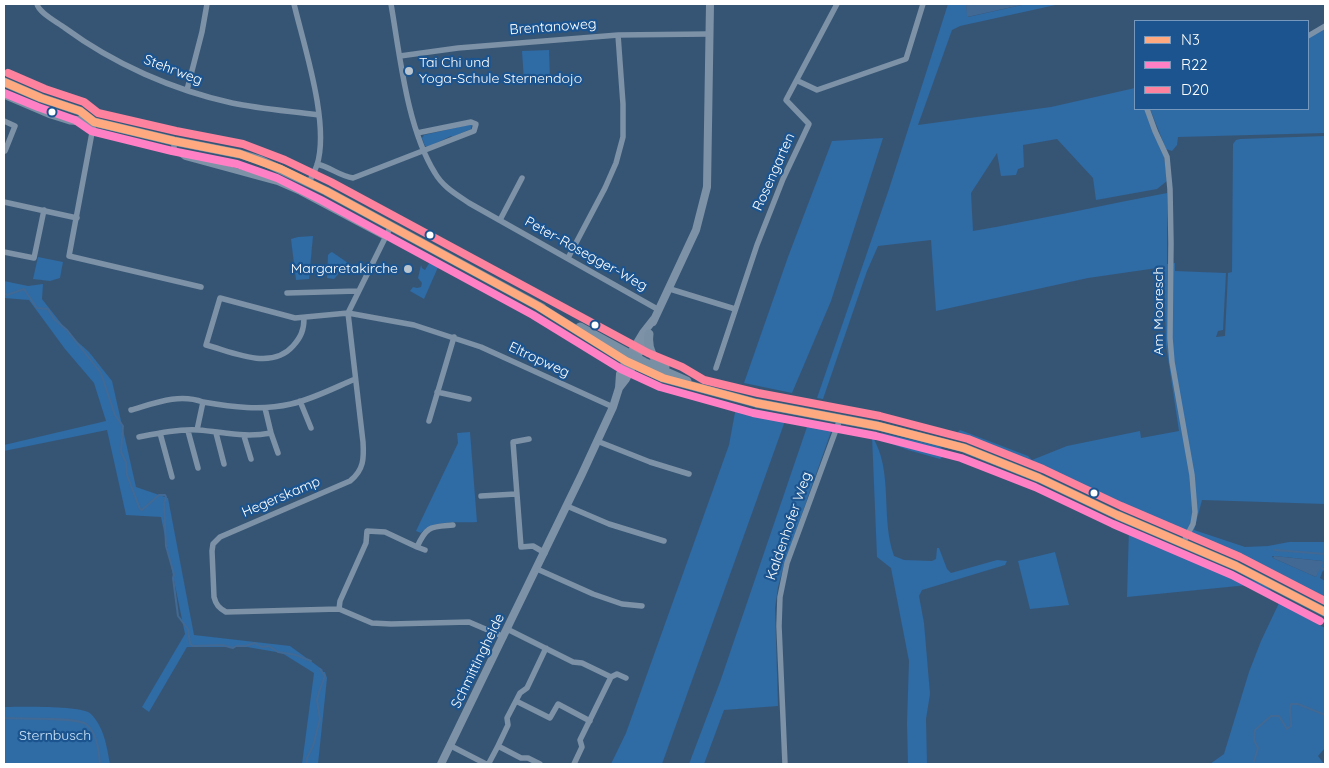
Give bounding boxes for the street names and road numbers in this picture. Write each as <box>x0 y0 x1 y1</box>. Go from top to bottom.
street label: Brentanoweg <box>509 16 597 38</box>
street label: Stehrweg <box>141 51 205 89</box>
street label: Rosengarten <box>749 130 799 214</box>
street label: Peter-Rosegger-Weg <box>522 213 650 295</box>
street label: Am Mooresch <box>1151 267 1167 355</box>
street label: Eltropweg <box>506 339 572 381</box>
street label: Kaldenhofer Weg <box>763 470 815 582</box>
street label: Hegerskamp <box>239 473 323 521</box>
street label: Schmittingheide <box>448 611 508 711</box>

